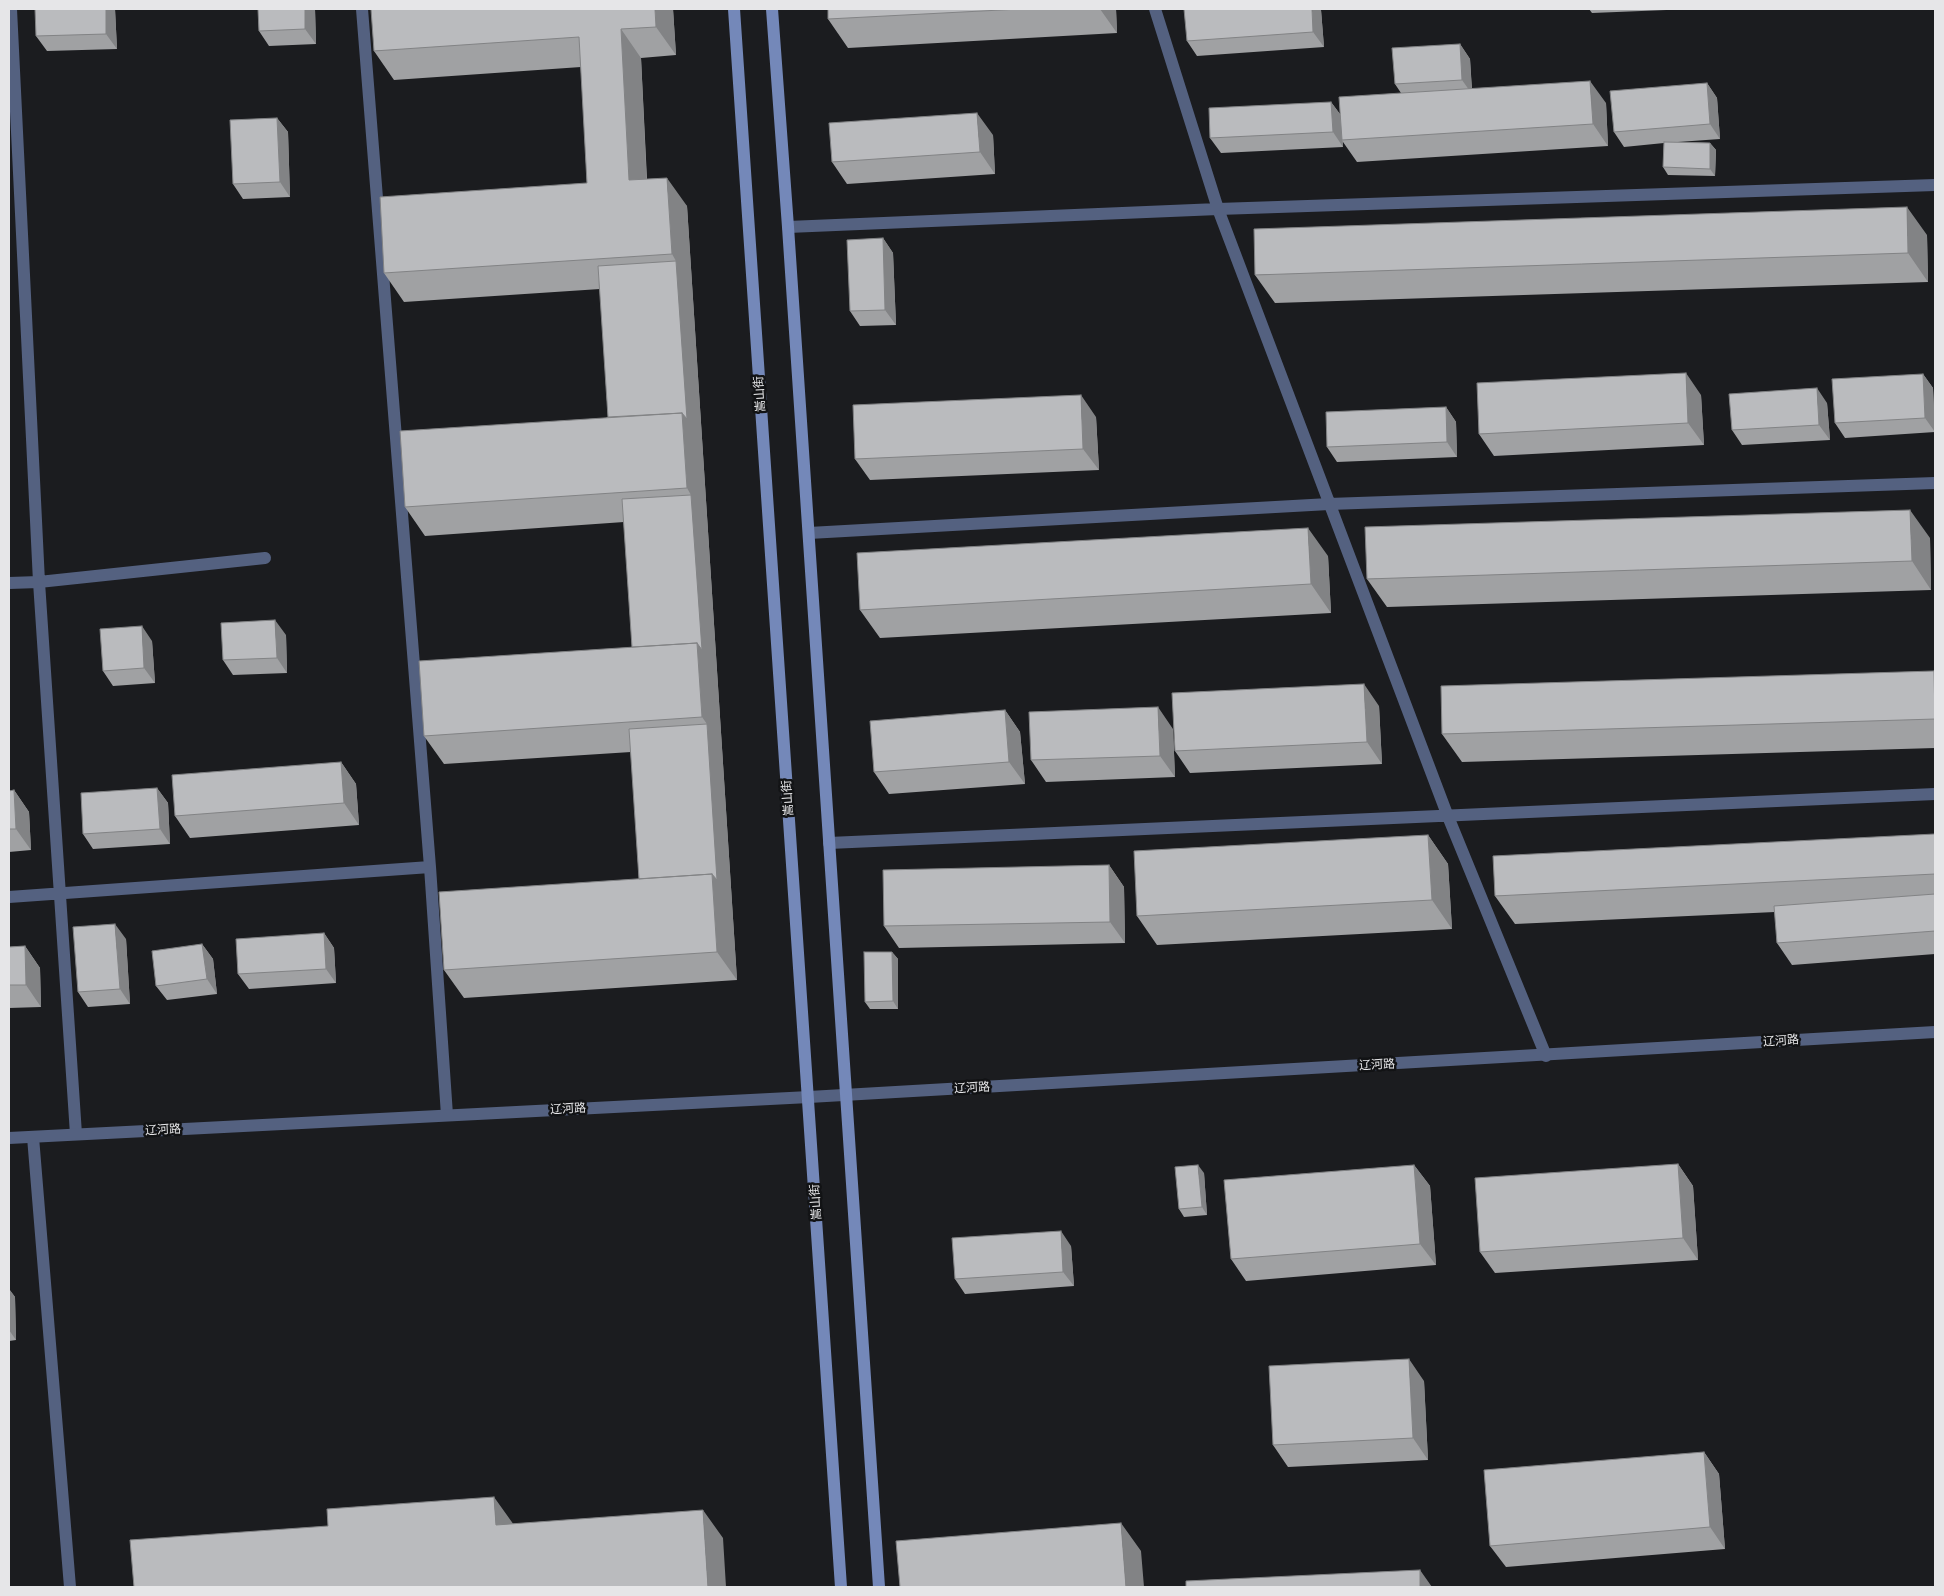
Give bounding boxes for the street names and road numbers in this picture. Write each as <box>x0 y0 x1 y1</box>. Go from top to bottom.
street label: 嵩山街 <box>752 376 768 412</box>
street label: 嵩山街 <box>780 780 796 816</box>
street label: 辽河路 <box>1763 1033 1799 1049</box>
street label: 辽河路 <box>1359 1057 1395 1073</box>
street label: 辽河路 <box>954 1080 990 1096</box>
street label: 辽河路 <box>550 1101 586 1117</box>
street label: 辽河路 <box>145 1122 181 1138</box>
street label: 嵩山街 <box>808 1184 824 1220</box>

